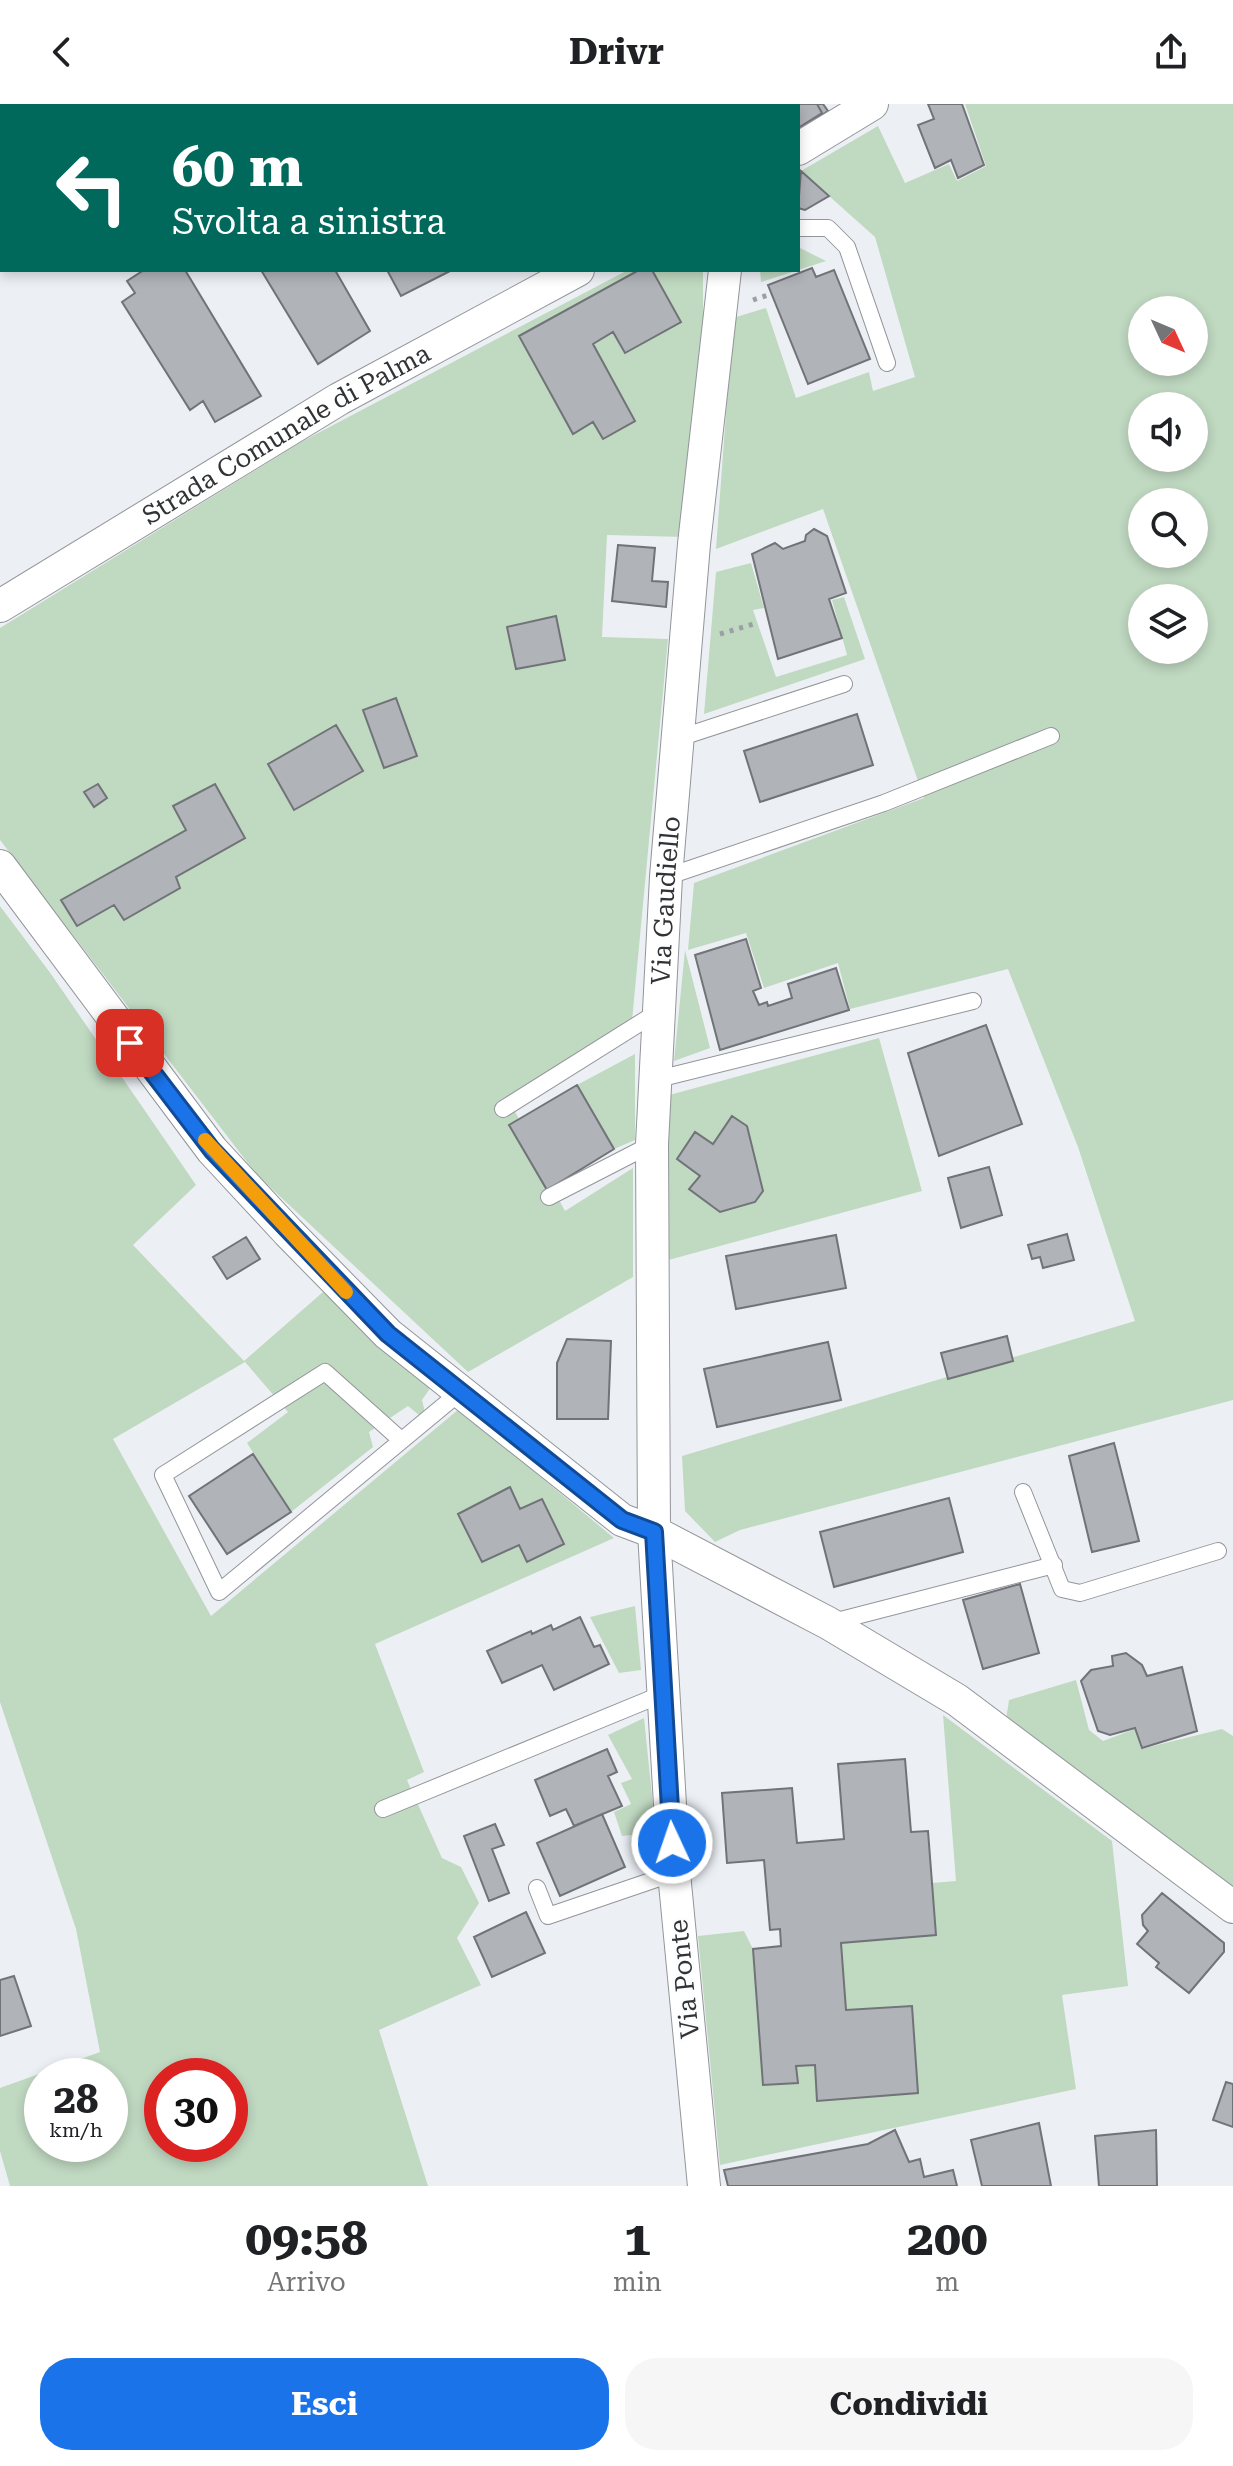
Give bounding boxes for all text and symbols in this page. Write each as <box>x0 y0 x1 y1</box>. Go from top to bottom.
icon: back <box>40 30 84 74</box>
icon: share <box>1149 30 1193 74</box>
text: Drivr <box>569 31 664 73</box>
text: 60 m <box>172 134 303 200</box>
icon: left <box>40 136 144 240</box>
text: Svolta a sinistra <box>172 201 446 243</box>
north arrow <box>1128 296 1208 376</box>
map controls <box>1128 296 1208 664</box>
street label: Strada Comunale di Palma <box>137 338 435 531</box>
button: sound <box>1128 392 1208 472</box>
button: search <box>1128 488 1208 568</box>
button: layers <box>1128 584 1208 664</box>
street label: Via Gaudiello <box>645 815 686 986</box>
pin <box>96 1009 164 1077</box>
icon: arrive <box>108 1021 152 1065</box>
position arrow <box>630 1801 714 1885</box>
street label: Via Ponte <box>663 1918 705 2040</box>
speed limit sign: 30 <box>144 2058 248 2162</box>
text: 28 <box>54 2076 98 2123</box>
text: km/h <box>49 2118 103 2142</box>
text: 09:58 <box>245 2211 368 2267</box>
text: 1 <box>624 2211 651 2267</box>
text: 200 <box>907 2211 988 2267</box>
text: Arrivo <box>267 2267 346 2297</box>
text: min <box>613 2267 662 2297</box>
text: m <box>936 2267 959 2297</box>
button: Esci <box>40 2358 609 2450</box>
button: Condividi <box>625 2358 1193 2450</box>

